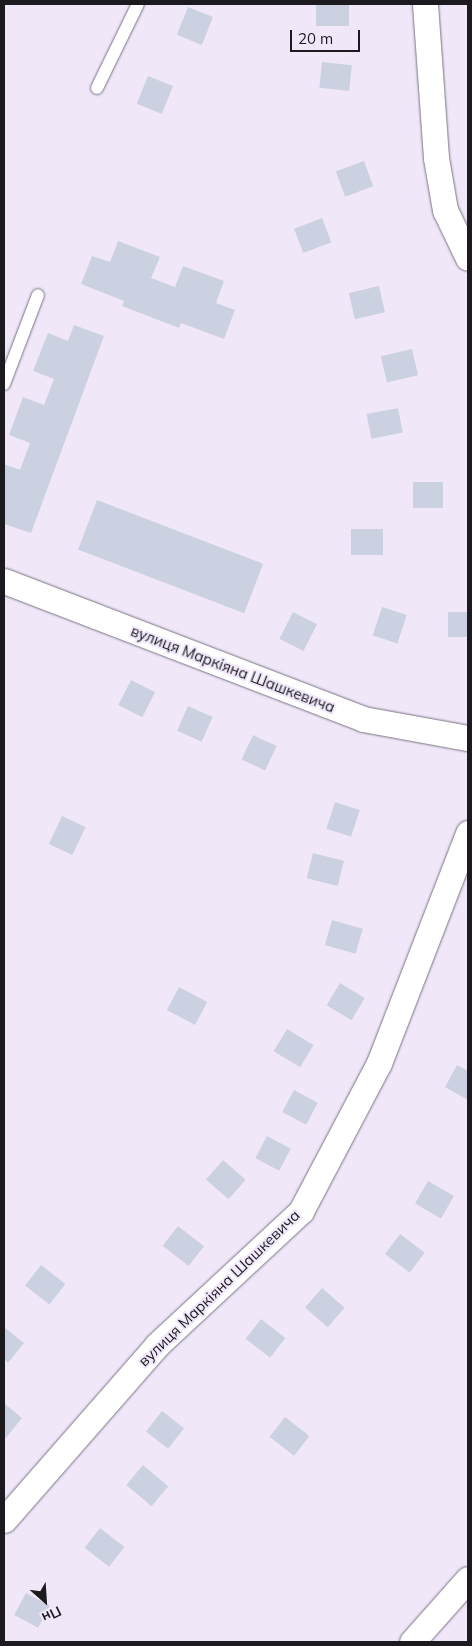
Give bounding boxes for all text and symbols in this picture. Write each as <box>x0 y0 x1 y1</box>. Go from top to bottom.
scale bar <box>292 20 362 52</box>
text: 20 m <box>298 29 333 48</box>
street label: вулиця Маркіяна Шашкевича <box>128 622 338 716</box>
street label: вулиця Маркіяна Шашкевича <box>135 1206 303 1370</box>
north arrow <box>20 1576 70 1626</box>
text: Пн <box>39 1602 64 1627</box>

